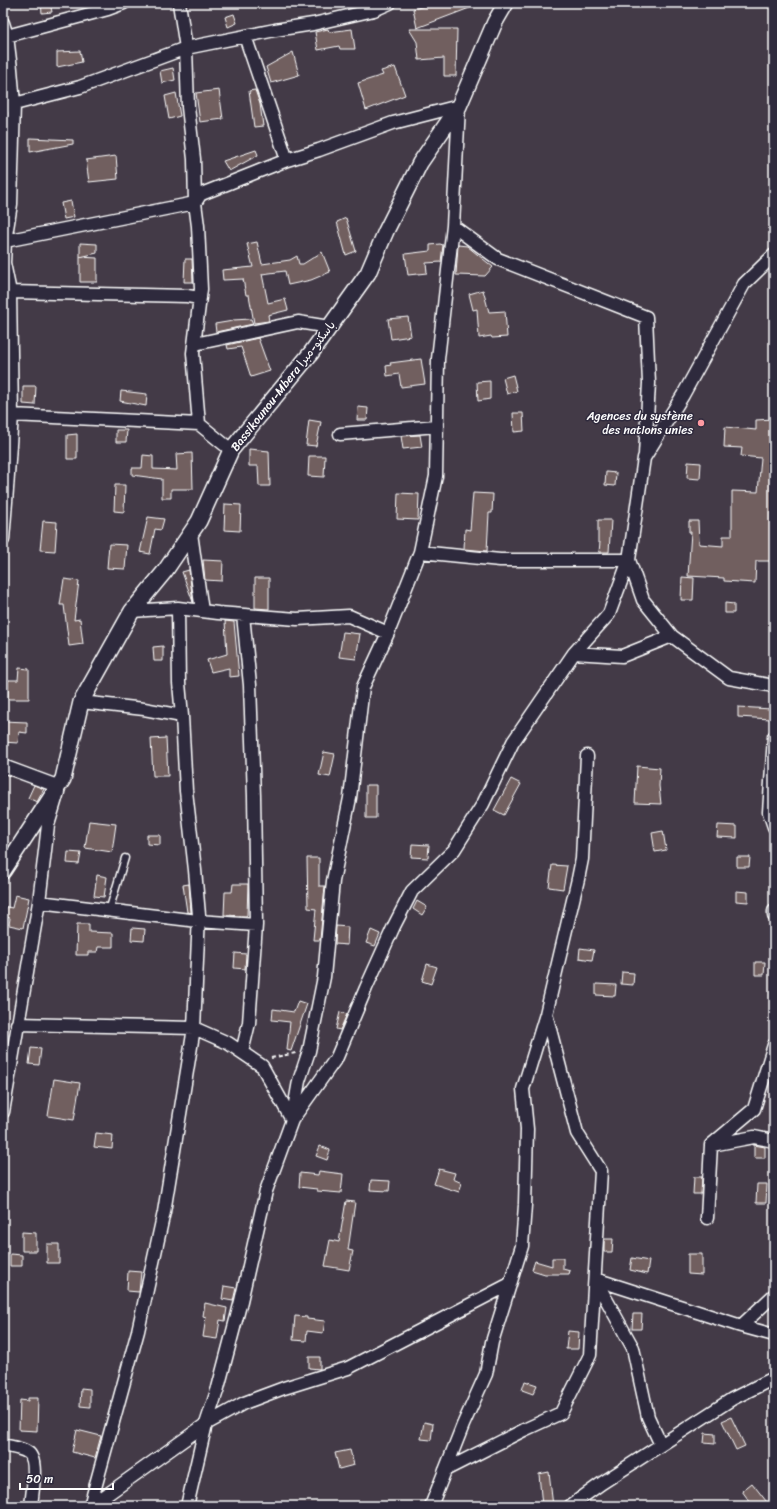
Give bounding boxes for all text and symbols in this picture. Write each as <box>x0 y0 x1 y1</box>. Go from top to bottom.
street label: Bassikounou-Mbera باسكنو-مبرا <box>225 316 341 456</box>
place label: Agences du système des nations unies <box>586 405 693 441</box>
marker: Agences du système des nations unies <box>696 418 706 428</box>
scale bar <box>20 1465 113 1491</box>
text: 50 m <box>26 1468 53 1490</box>

